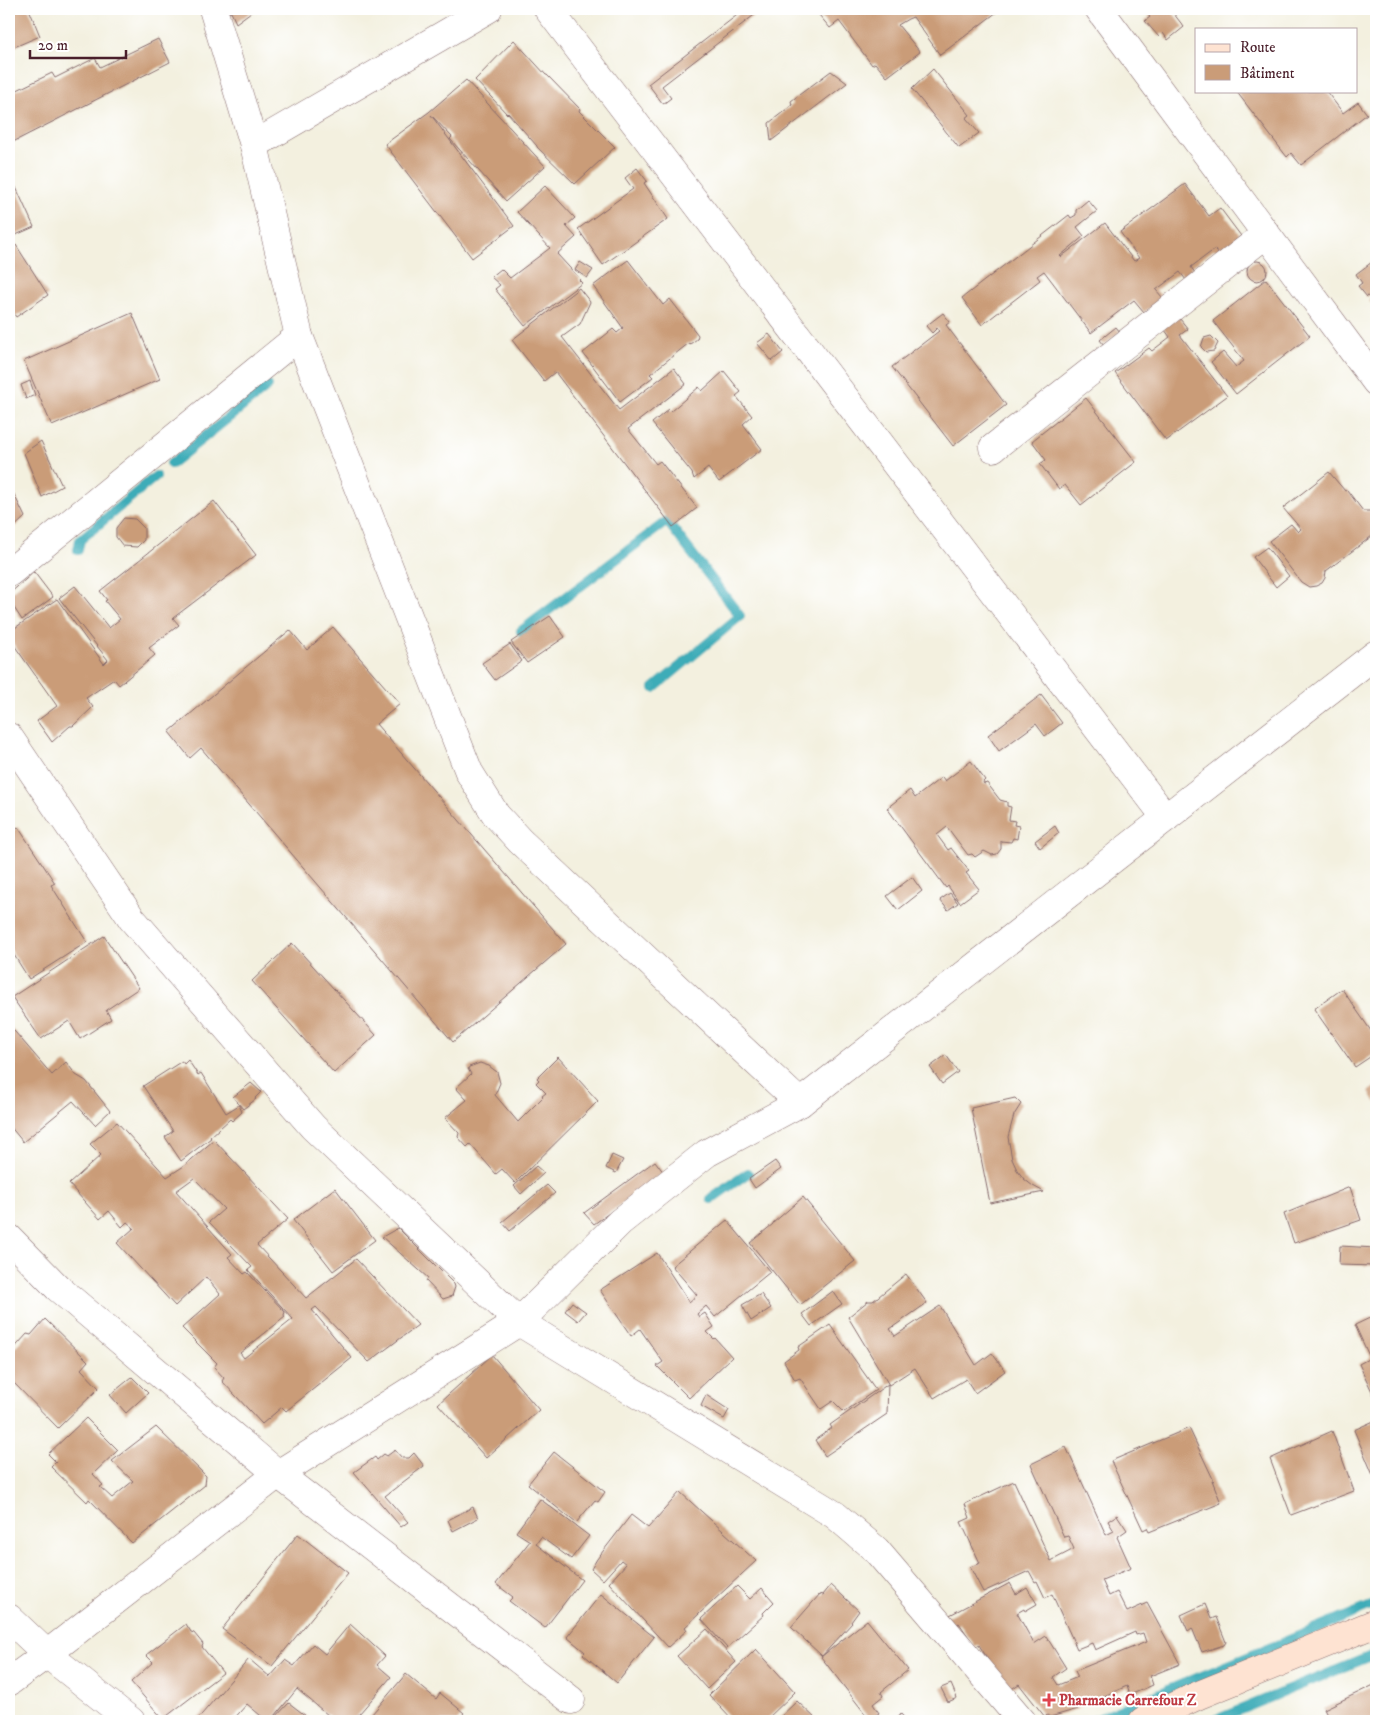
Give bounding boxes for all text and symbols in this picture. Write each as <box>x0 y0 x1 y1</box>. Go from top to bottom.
scale bar <box>30 28 126 60</box>
legend <box>1195 28 1358 92</box>
text: 20 m <box>38 36 68 55</box>
text: Route <box>1240 38 1275 57</box>
text: Bâtiment <box>1240 64 1295 83</box>
place label: Pharmacie Carrefour Z <box>1059 1691 1197 1710</box>
marker: Pharmacie Carrefour Z <box>1043 1694 1055 1706</box>

